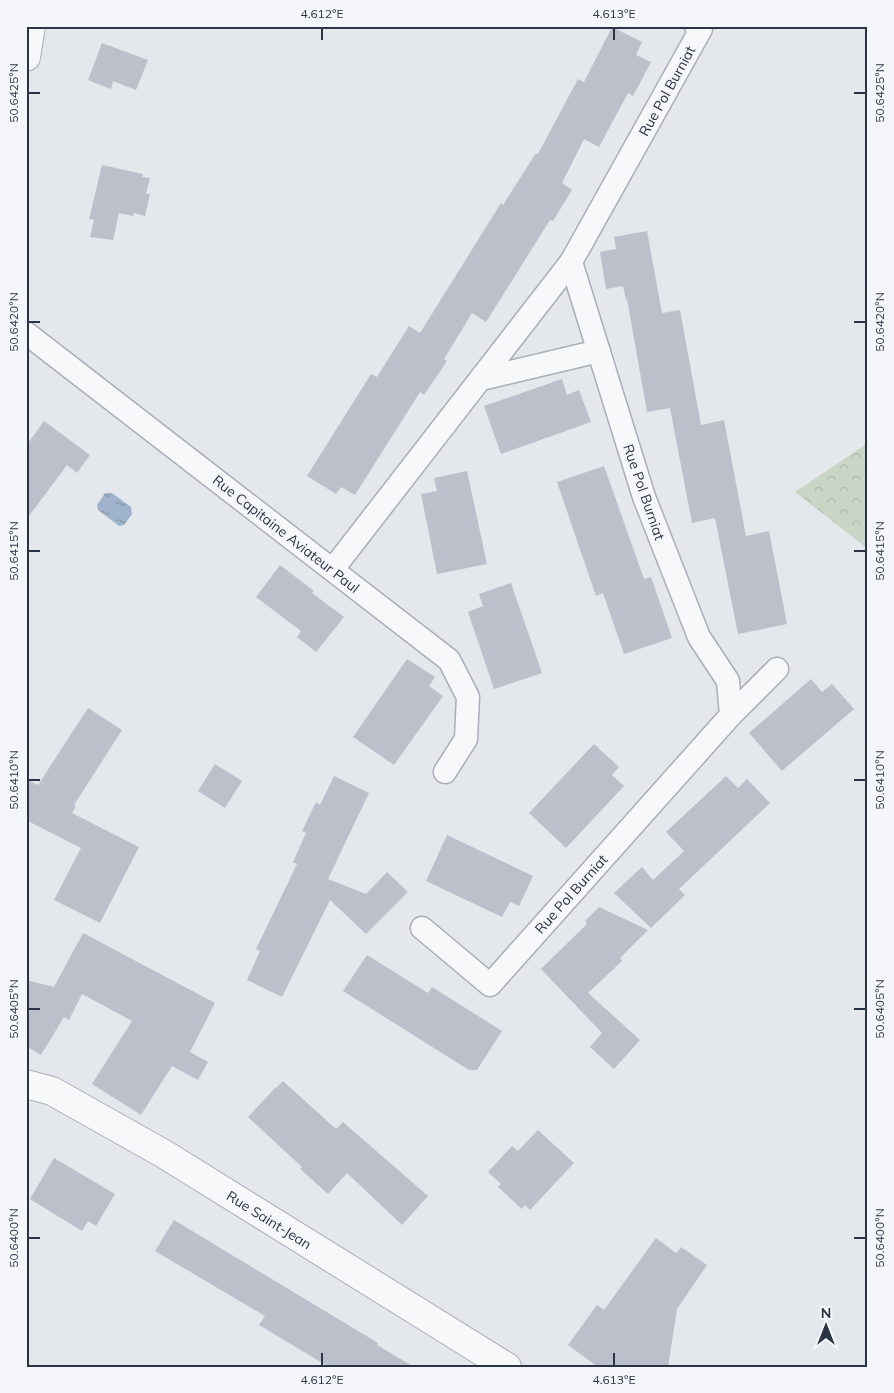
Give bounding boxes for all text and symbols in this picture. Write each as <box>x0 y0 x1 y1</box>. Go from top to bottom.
text: 4.612°E <box>300 6 344 21</box>
text: 4.613°E <box>592 6 636 21</box>
street label: Rue Pol Burniat <box>635 43 699 139</box>
text: 50.6425°N <box>6 63 21 123</box>
text: 50.6425°N <box>872 63 887 123</box>
text: 50.6420°N <box>6 292 21 352</box>
text: 50.6420°N <box>872 292 887 352</box>
street label: Rue Pol Burniat <box>619 442 669 542</box>
street label: Rue Capitaine Aviateur Paul <box>209 471 363 597</box>
text: 50.6415°N <box>6 521 21 581</box>
text: 50.6415°N <box>872 521 887 581</box>
text: 50.6410°N <box>6 750 21 810</box>
text: 50.6410°N <box>872 750 887 810</box>
street label: Rue Pol Burniat <box>531 851 611 937</box>
text: 50.6405°N <box>6 979 21 1039</box>
text: 50.6405°N <box>872 979 887 1039</box>
street label: Rue Saint-Jean <box>223 1187 315 1253</box>
text: 50.6400°N <box>6 1208 21 1268</box>
text: 50.6400°N <box>872 1208 887 1268</box>
north arrow <box>802 1300 852 1350</box>
text: N <box>821 1304 831 1322</box>
text: 4.612°E <box>300 1372 344 1387</box>
text: 4.613°E <box>592 1372 636 1387</box>

